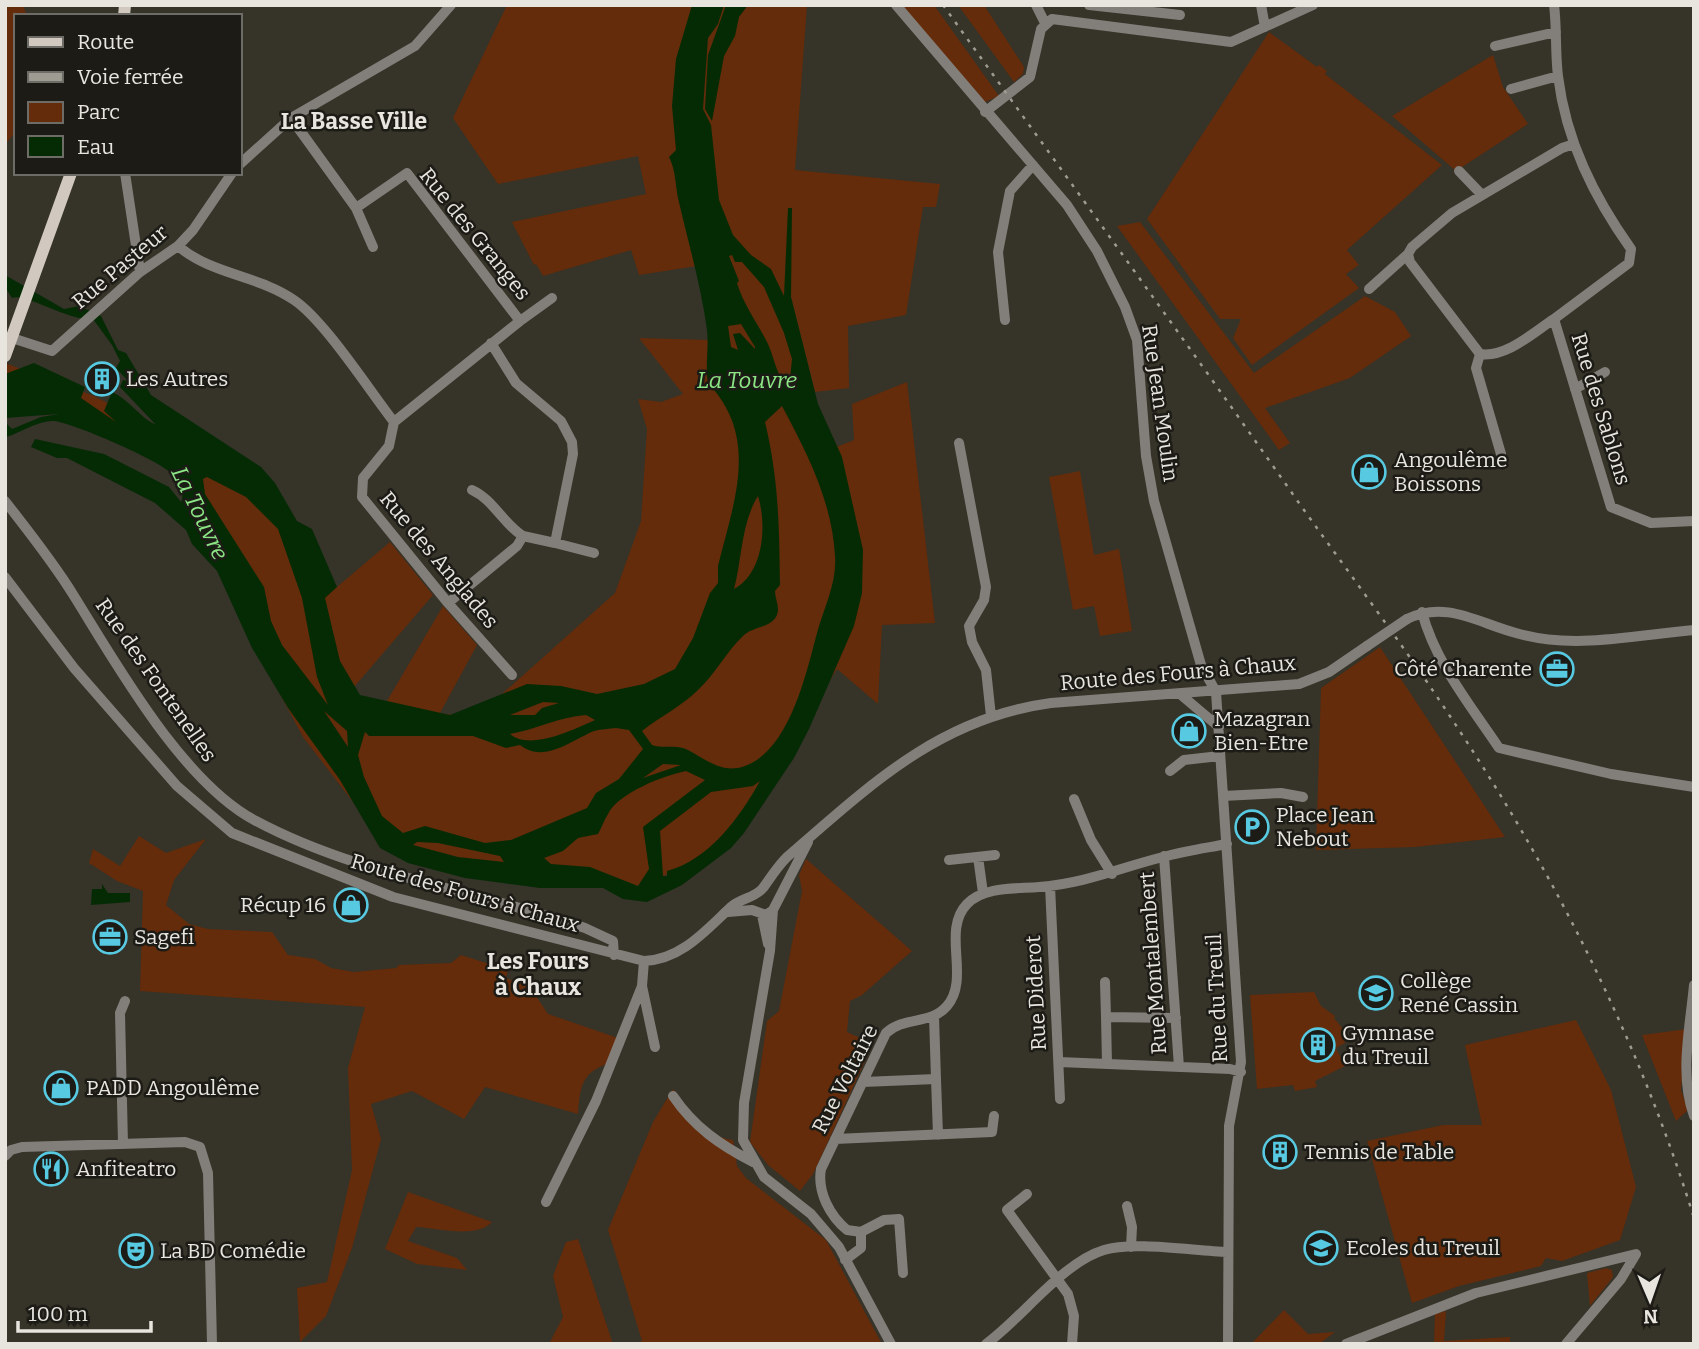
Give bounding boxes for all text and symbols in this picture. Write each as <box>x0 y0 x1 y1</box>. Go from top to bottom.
legend <box>14 14 242 175</box>
text: Route <box>77 29 134 55</box>
text: Voie ferrée <box>77 64 183 90</box>
text: Parc <box>77 99 120 125</box>
district label: La Basse Ville <box>281 107 427 135</box>
text: Eau <box>77 134 114 160</box>
street label: Rue des Granges <box>414 163 536 305</box>
street label: Rue Pasteur <box>67 219 173 315</box>
street label: Rue Jean Moulin <box>1136 323 1184 483</box>
street label: Rue des Sablons <box>1566 330 1636 488</box>
building icon: Les Autres <box>83 360 121 398</box>
place label: Les Autres <box>126 366 228 392</box>
water label: La Touvre <box>697 366 798 394</box>
place label: Angoulême Boissons <box>1394 447 1507 497</box>
shop icon: Angoulême Boissons <box>1350 453 1388 491</box>
water label: La Touvre <box>165 462 235 565</box>
street label: Rue des Anglades <box>374 486 504 634</box>
street label: Rue des Fontenelles <box>90 593 222 767</box>
street label: Route des Fours à Chaux <box>1059 650 1297 696</box>
office icon: Côté Charente <box>1538 650 1576 688</box>
place label: Côté Charente <box>1394 656 1532 682</box>
place label: Mazagran Bien-Etre <box>1214 706 1310 756</box>
shop icon: Mazagran Bien-Etre <box>1170 712 1208 750</box>
place label: Place Jean Nebout <box>1276 802 1375 852</box>
parking icon: Place Jean Nebout <box>1233 808 1271 846</box>
street label: Route des Fours à Chaux <box>348 848 583 938</box>
street label: Rue Montalembert <box>1134 870 1172 1055</box>
shop icon: Récup 16 <box>332 886 370 924</box>
place label: Récup 16 <box>240 892 326 918</box>
office icon: Sagefi <box>91 918 129 956</box>
place label: Sagefi <box>134 924 194 950</box>
street label: Rue du Treuil <box>1201 933 1233 1063</box>
street label: Rue Diderot <box>1020 934 1052 1051</box>
district label: Les Fours à Chaux <box>487 947 589 1001</box>
place label: Collège René Cassin <box>1400 968 1518 1018</box>
school or university icon: Collège René Cassin <box>1357 974 1395 1012</box>
street label: Rue Voltaire <box>806 1020 884 1138</box>
place label: Gymnase du Treuil <box>1342 1020 1434 1070</box>
building icon: Gymnase du Treuil <box>1299 1026 1337 1064</box>
shop icon: PADD Angoulême <box>42 1069 80 1107</box>
place label: PADD Angoulême <box>86 1075 259 1101</box>
building icon: Tennis de Table <box>1261 1133 1299 1171</box>
place label: Tennis de Table <box>1304 1139 1454 1165</box>
restaurant icon: Anfiteatro <box>32 1150 70 1188</box>
place label: Anfiteatro <box>76 1156 176 1182</box>
school or university icon: Ecoles du Treuil <box>1302 1229 1340 1267</box>
theatre icon: La BD Comédie <box>117 1232 155 1270</box>
place label: Ecoles du Treuil <box>1346 1235 1500 1261</box>
place label: La BD Comédie <box>160 1238 306 1264</box>
north arrow <box>1615 1265 1685 1335</box>
scale bar <box>18 1290 150 1334</box>
text: 100 m <box>28 1301 88 1327</box>
text: N <box>1643 1305 1658 1328</box>

